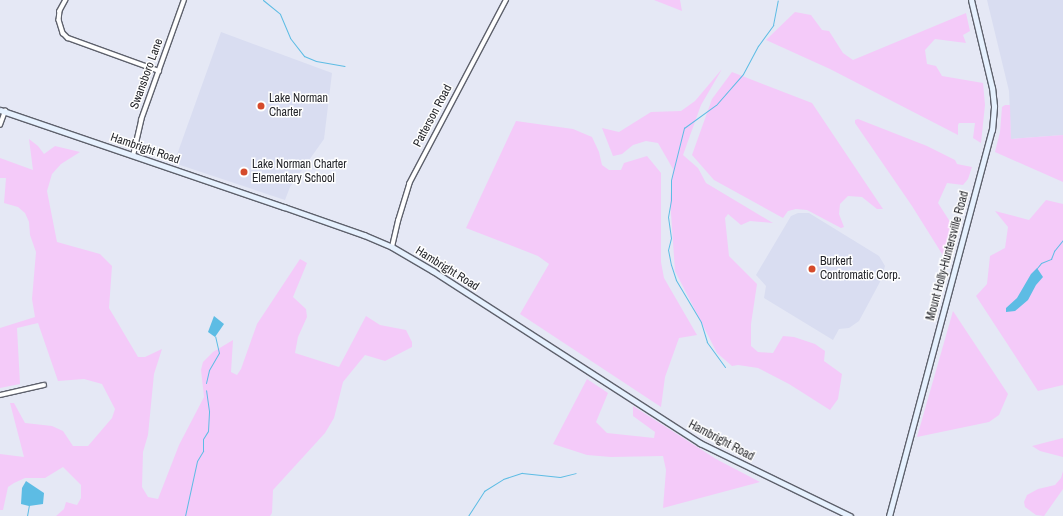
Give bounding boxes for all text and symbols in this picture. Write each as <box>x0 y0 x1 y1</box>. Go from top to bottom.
street label: Swansboro Lane <box>128 37 166 111</box>
street label: Patterson Road <box>411 82 455 150</box>
place label: Lake Norman Charter <box>269 92 328 120</box>
marker: Lake Norman Charter <box>256 101 266 111</box>
street label: Hambright Road <box>109 130 181 168</box>
place label: Lake Norman Charter Elementary School <box>252 158 347 186</box>
marker: Lake Norman Charter Elementary School <box>239 167 249 177</box>
street label: Mount Holly-Huntersville Road <box>924 190 972 322</box>
street label: Hambright Road <box>413 244 481 294</box>
place label: Burkert Contromatic Corp. <box>820 255 900 283</box>
marker: Burkert Contromatic Corp. <box>807 264 817 274</box>
street label: Hambright Road <box>686 418 756 464</box>

